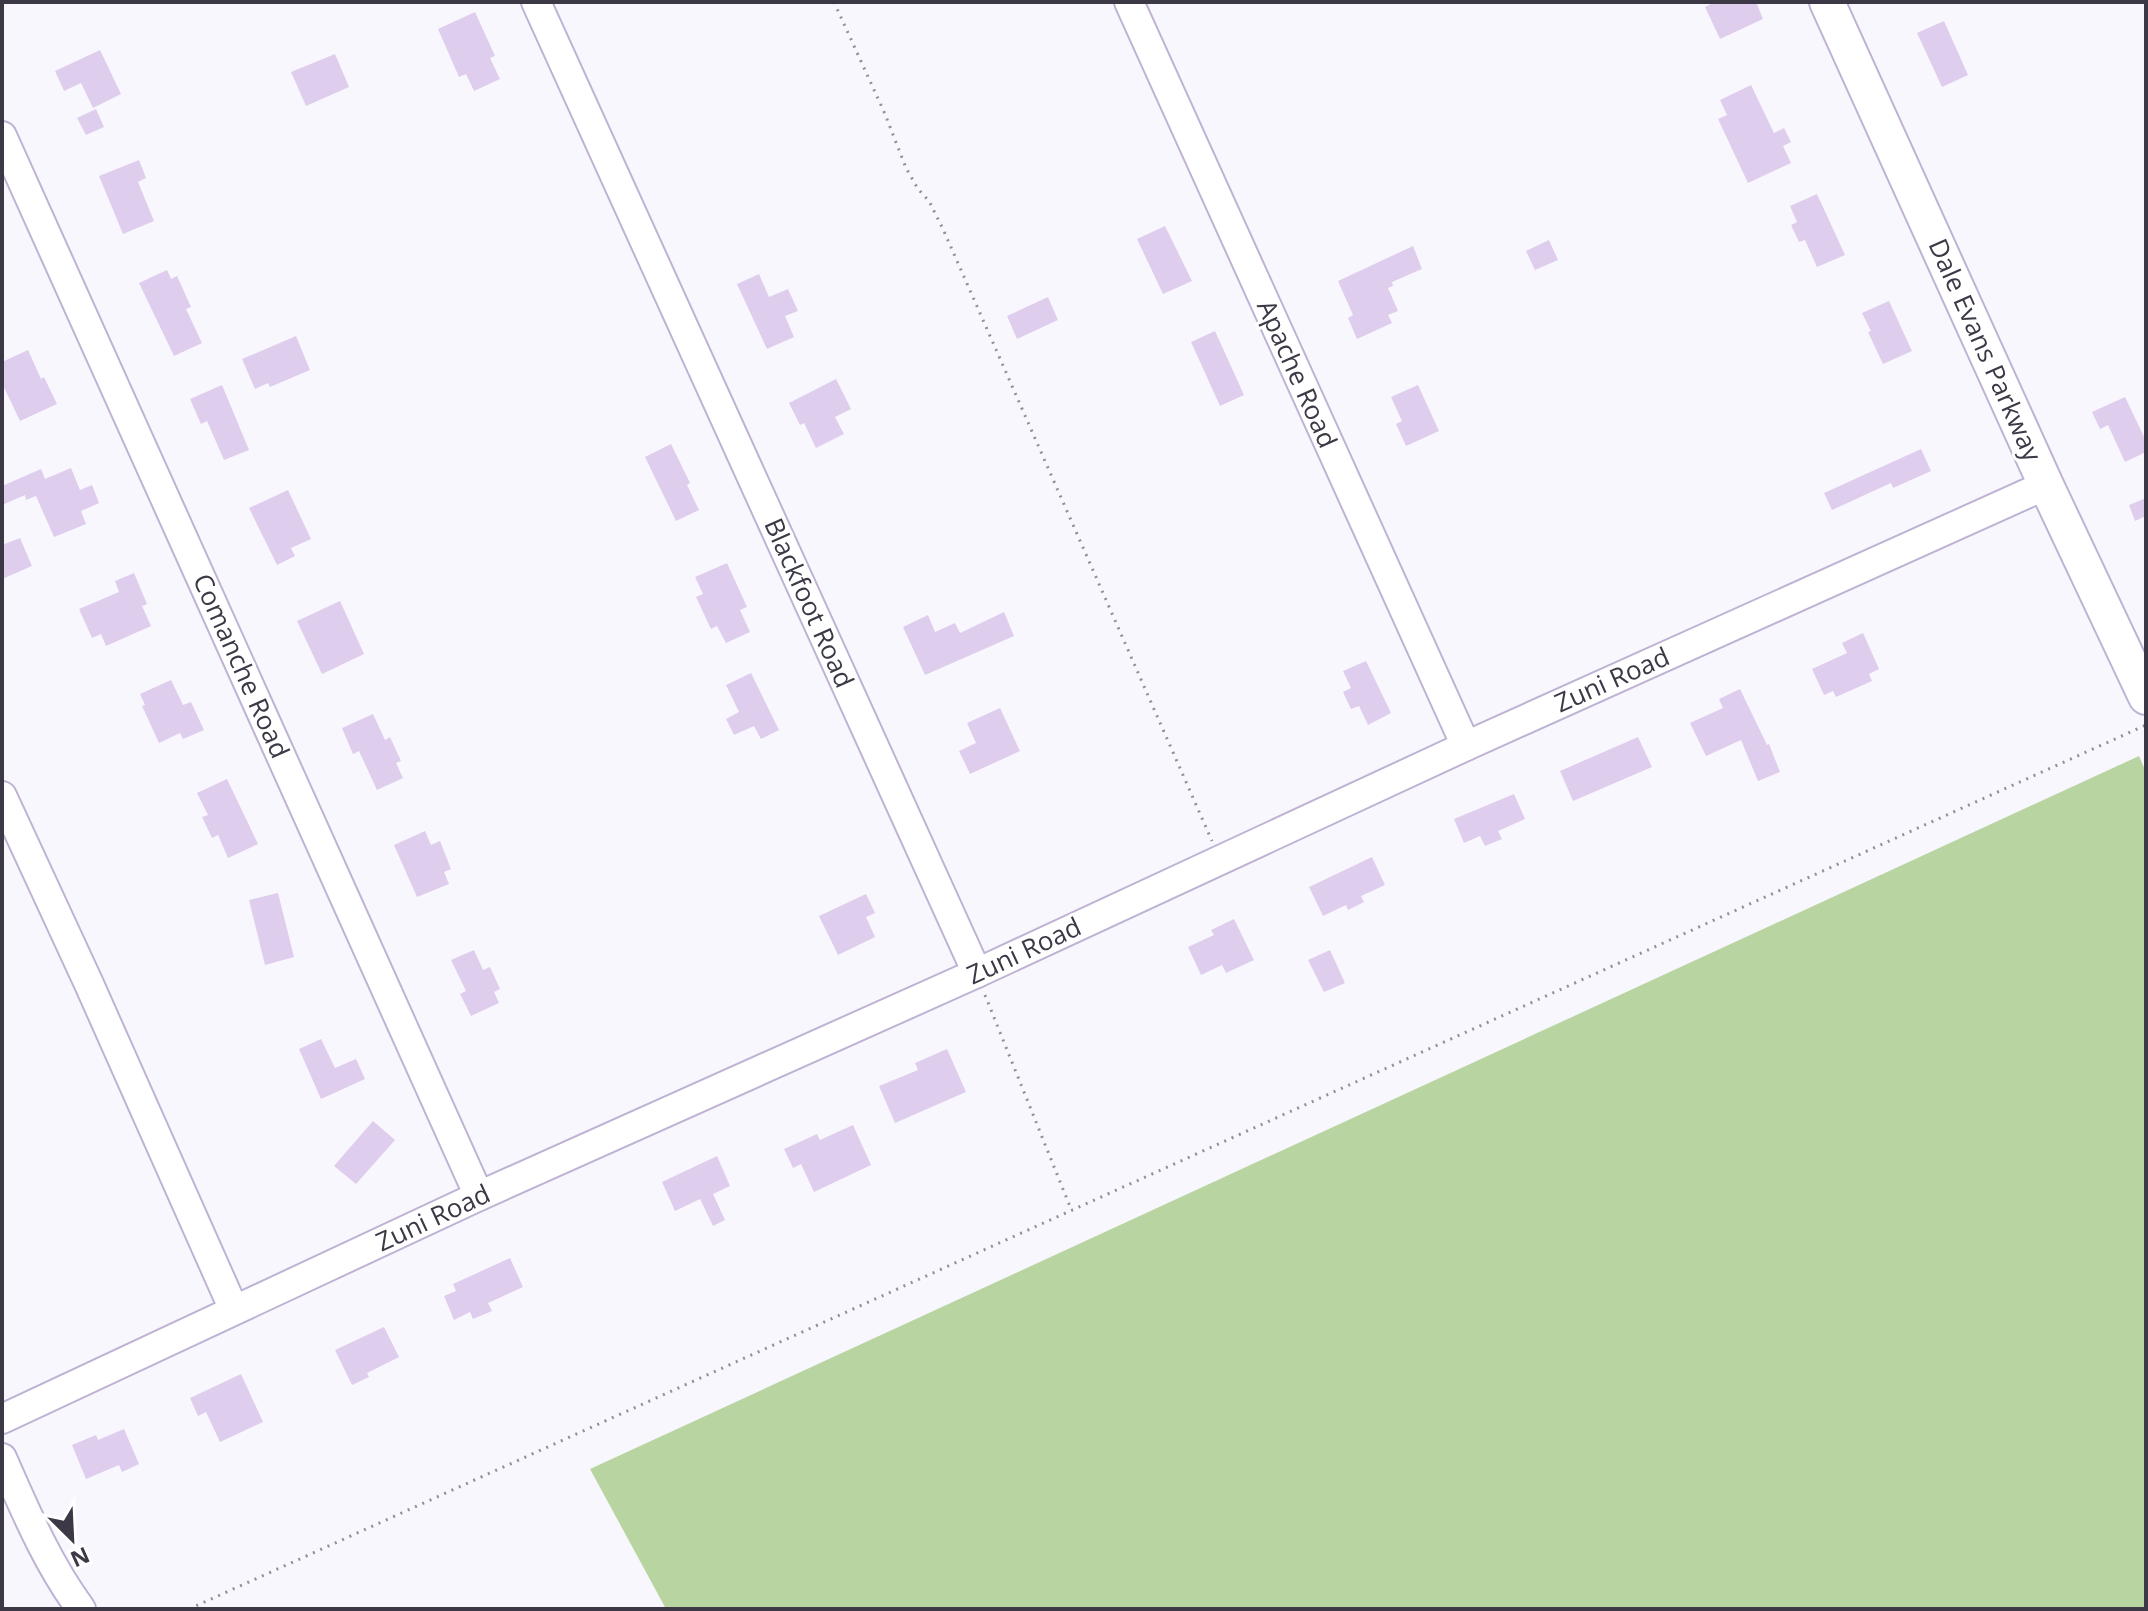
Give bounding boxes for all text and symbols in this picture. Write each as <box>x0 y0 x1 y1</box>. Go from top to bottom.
street label: Dale Evans Parkway <box>1921 233 2052 468</box>
street label: Apache Road <box>1249 294 1347 453</box>
street label: Blackfoot Road <box>756 512 863 693</box>
street label: Comanche Road <box>185 568 299 763</box>
street label: Zuni Road <box>1548 638 1675 720</box>
street label: Zuni Road <box>961 908 1087 992</box>
street label: Zuni Road <box>370 1175 496 1259</box>
north arrow <box>32 1499 112 1579</box>
text: N <box>66 1541 95 1576</box>

